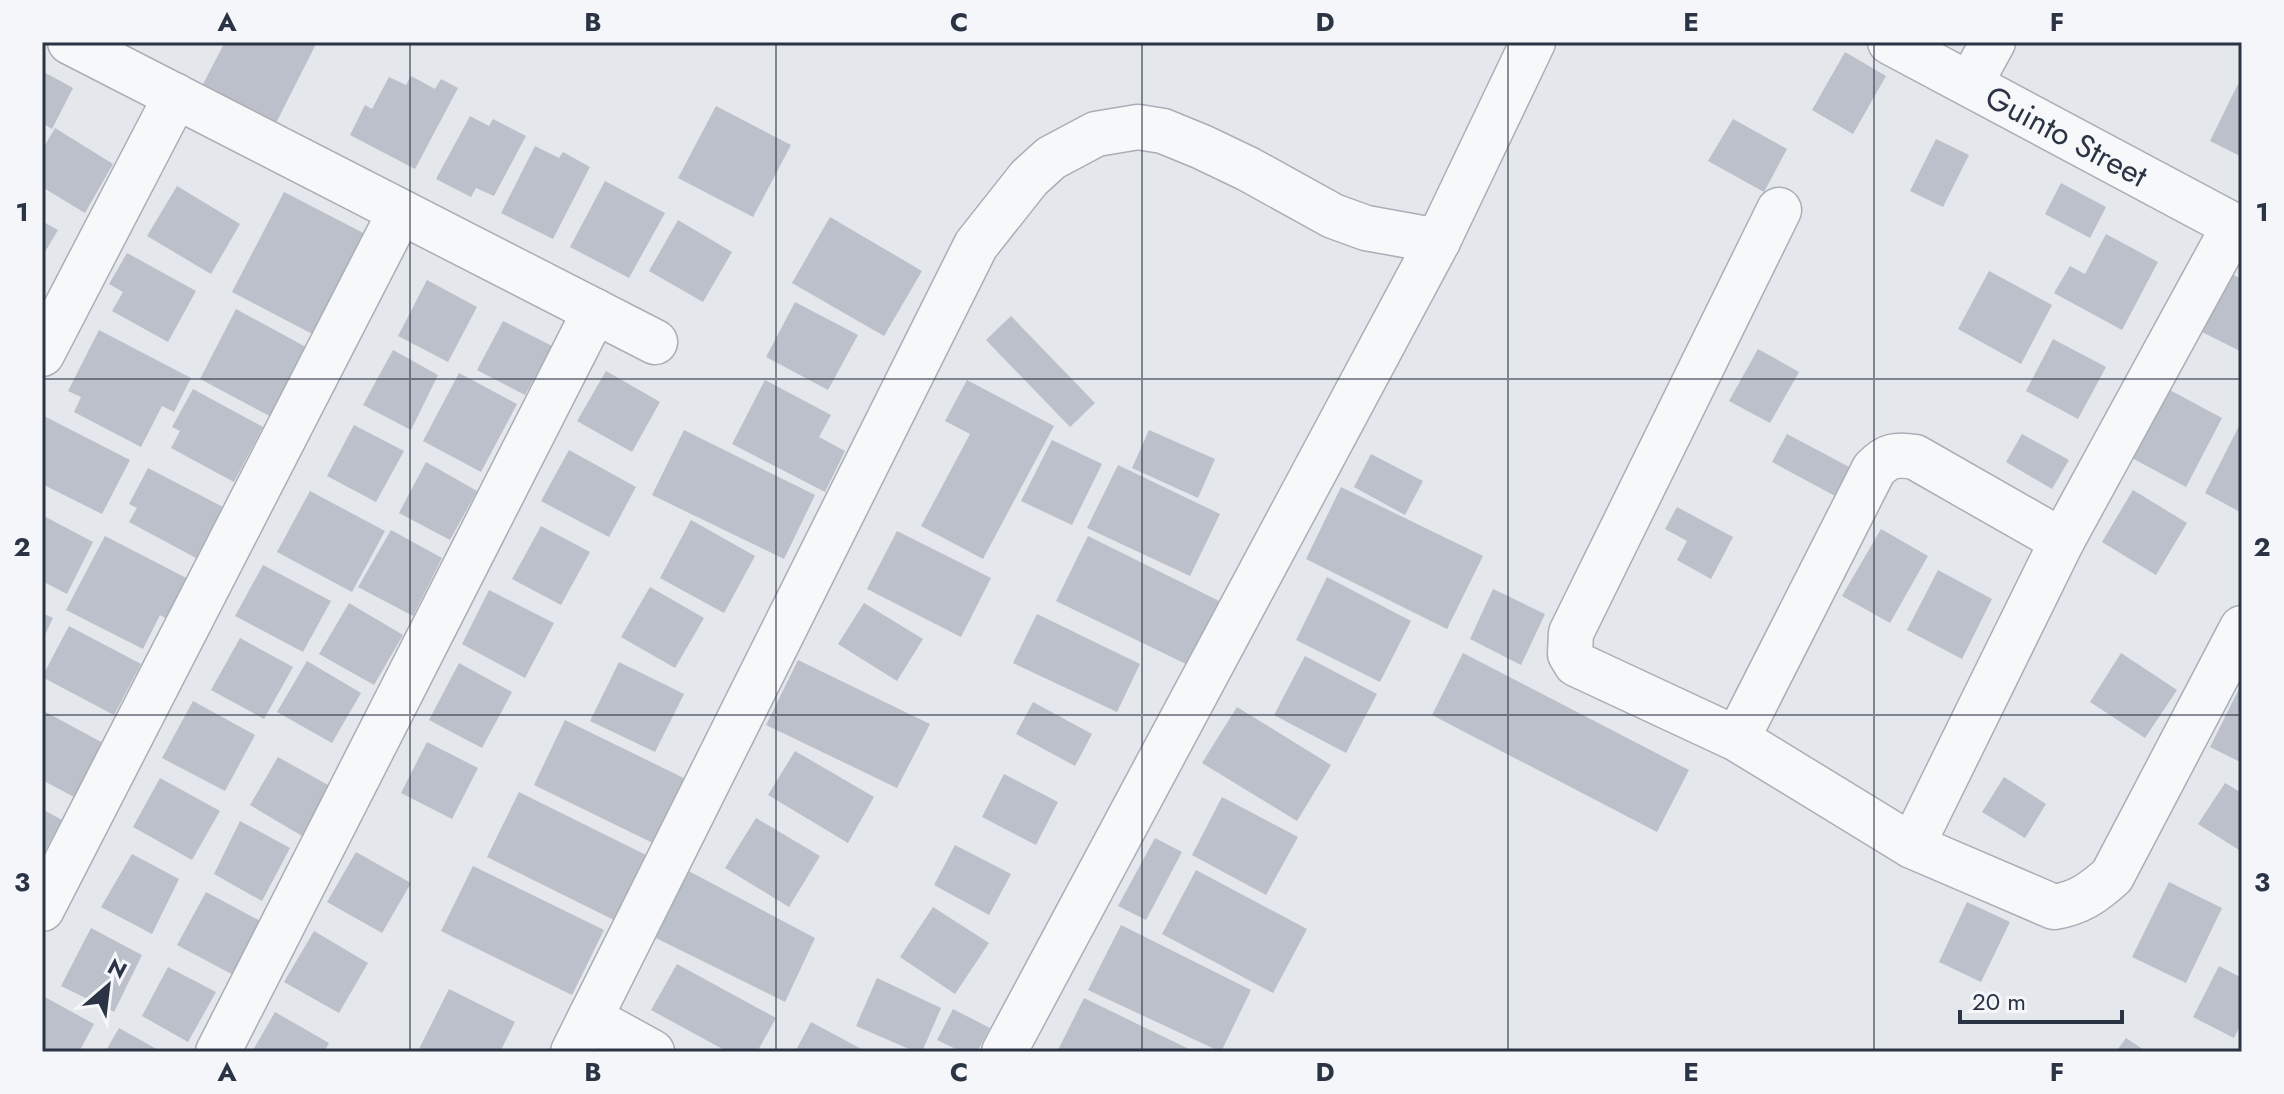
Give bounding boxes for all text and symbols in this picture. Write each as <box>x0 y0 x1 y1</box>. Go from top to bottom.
text: A <box>216 3 237 41</box>
text: B <box>584 3 602 41</box>
text: C <box>950 3 968 41</box>
text: D <box>1315 3 1335 41</box>
text: E <box>1683 3 1699 41</box>
text: F <box>2050 3 2064 41</box>
street label: Guinto Street <box>1977 74 2156 199</box>
text: 1 <box>15 193 29 231</box>
text: 1 <box>2255 193 2269 231</box>
text: 2 <box>13 528 31 566</box>
text: 2 <box>2253 528 2271 566</box>
text: 3 <box>14 863 30 901</box>
text: 3 <box>2254 863 2270 901</box>
north arrow <box>68 946 148 1026</box>
text: N <box>102 950 133 987</box>
scale bar <box>1960 974 2122 1024</box>
text: 20 m <box>1972 984 2026 1019</box>
text: A <box>216 1053 237 1091</box>
text: B <box>584 1053 602 1091</box>
text: C <box>950 1053 968 1091</box>
text: D <box>1315 1053 1335 1091</box>
text: E <box>1683 1053 1699 1091</box>
text: F <box>2050 1053 2064 1091</box>

